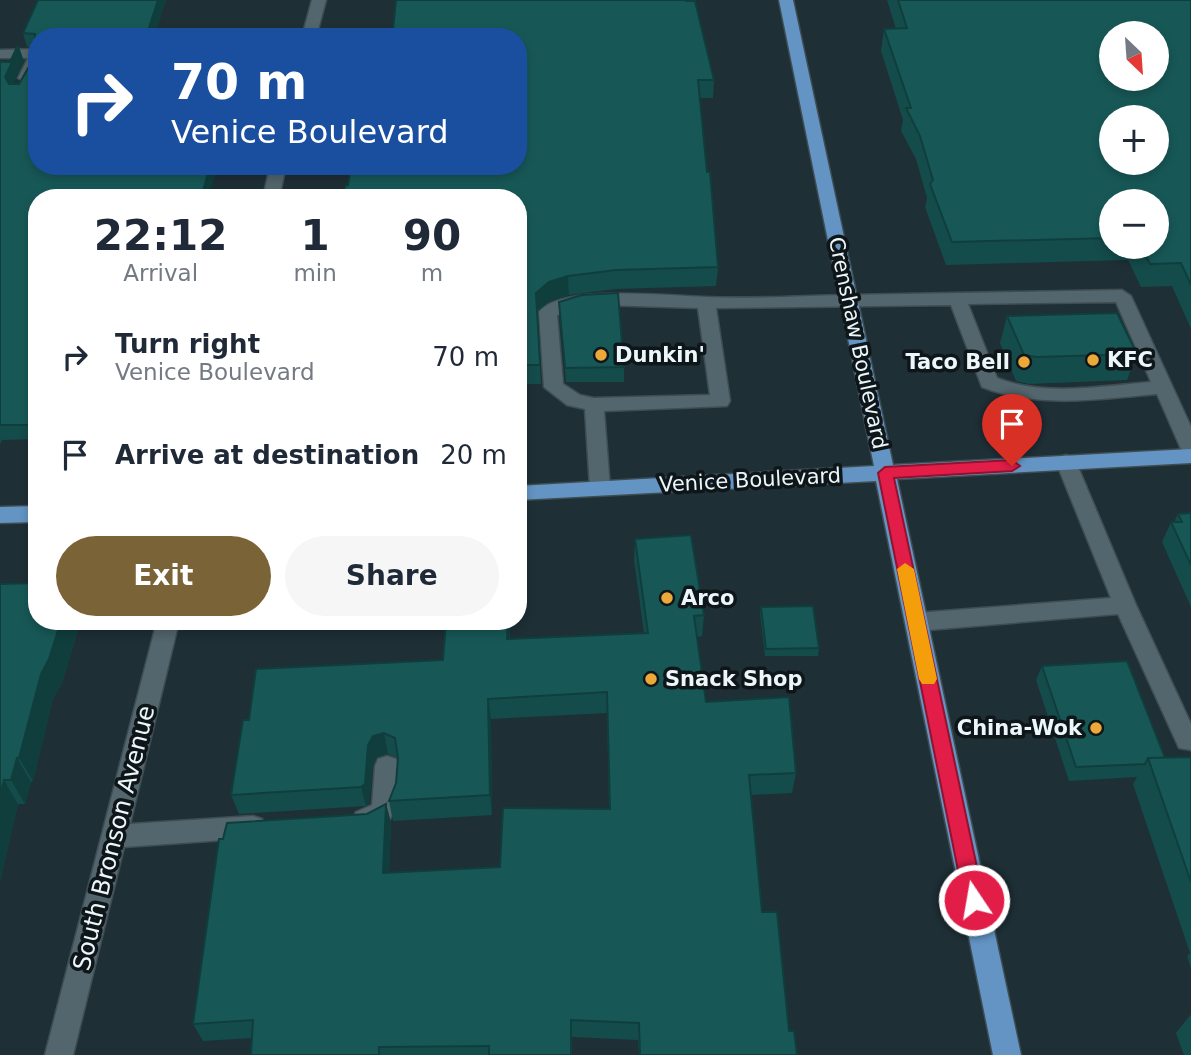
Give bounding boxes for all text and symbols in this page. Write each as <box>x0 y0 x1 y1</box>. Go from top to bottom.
north arrow <box>1099 21 1169 91</box>
map controls <box>1099 21 1169 259</box>
text: 70 m <box>171 54 307 111</box>
icon: right <box>56 56 147 147</box>
button: + <box>1099 105 1169 175</box>
text: Venice Boulevard <box>171 113 449 151</box>
button: − <box>1099 189 1169 259</box>
text: 22:12 <box>94 211 228 260</box>
text: 1 <box>300 211 330 260</box>
text: 90 <box>403 211 461 260</box>
street label: Crenshaw Boulevard <box>824 235 892 451</box>
text: Arrival <box>123 260 198 286</box>
text: min <box>293 260 337 286</box>
text: m <box>421 260 443 286</box>
text: Turn right <box>115 329 260 359</box>
icon: right <box>56 338 94 376</box>
text: 70 m <box>432 342 499 372</box>
place label: Dunkin' <box>615 343 705 367</box>
marker: Dunkin' <box>593 347 609 363</box>
place label: KFC <box>1107 348 1153 372</box>
place label: Taco Bell <box>905 350 1010 374</box>
marker: KFC <box>1085 352 1101 368</box>
marker: Taco Bell <box>1016 354 1032 370</box>
text: Venice Boulevard <box>115 359 315 385</box>
pin <box>982 394 1042 466</box>
icon: arrive <box>993 405 1031 443</box>
icon: arrive <box>56 436 94 474</box>
text: Arrive at destination <box>115 440 419 470</box>
text: 20 m <box>440 440 507 470</box>
street label: Venice Boulevard <box>658 463 842 497</box>
button: Exit <box>56 536 271 616</box>
button: Share <box>285 536 499 616</box>
place label: Arco <box>681 586 734 610</box>
marker: Arco <box>659 590 675 606</box>
place label: Snack Shop <box>665 667 803 691</box>
marker: Snack Shop <box>643 671 659 687</box>
street label: South Bronson Avenue <box>67 703 161 973</box>
place label: China-Wok <box>957 716 1083 740</box>
marker: China-Wok <box>1088 720 1104 736</box>
position arrow <box>937 863 1011 937</box>

